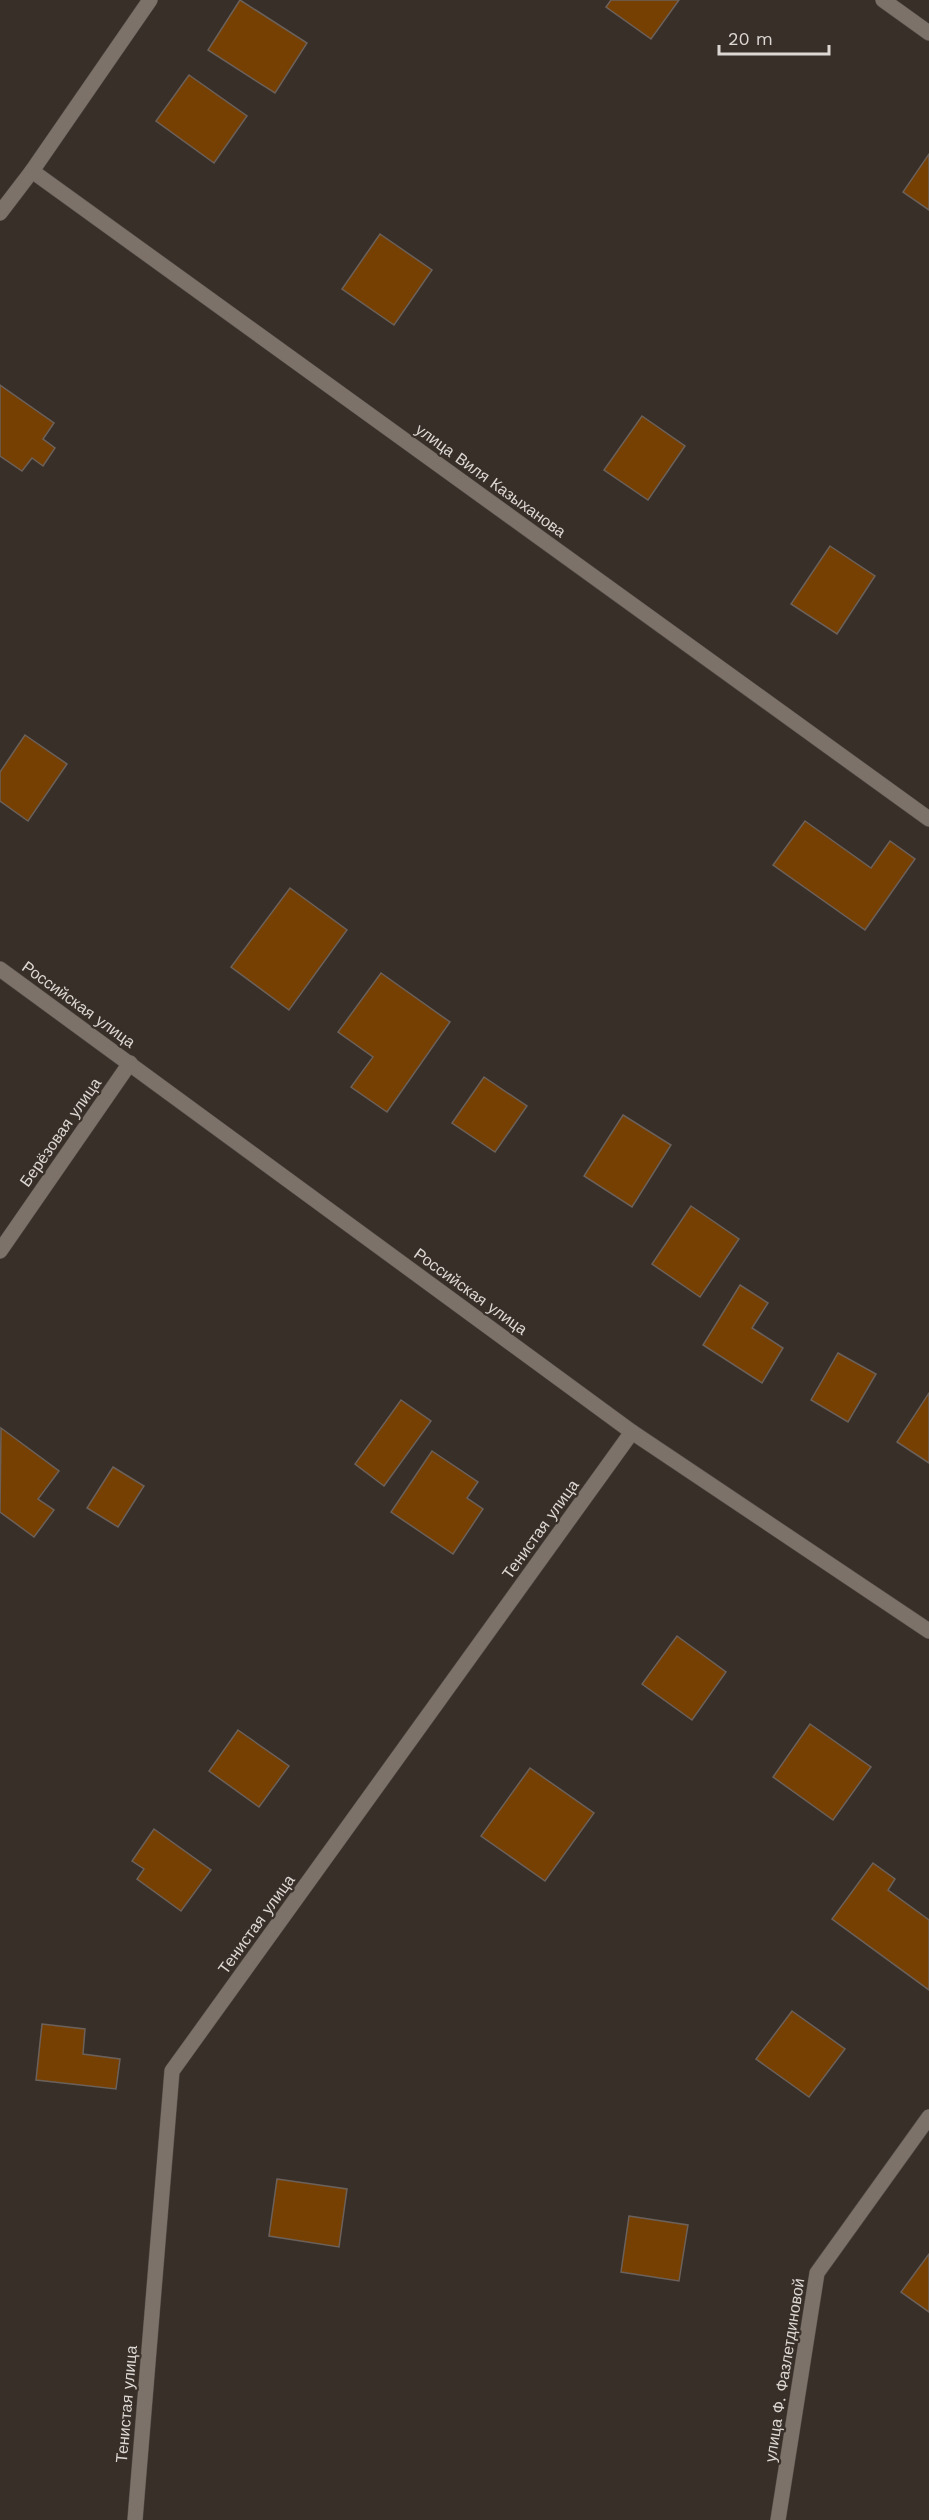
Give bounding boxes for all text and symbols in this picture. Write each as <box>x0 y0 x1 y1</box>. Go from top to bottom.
scale bar <box>719 18 828 56</box>
text: 20 m <box>728 28 773 49</box>
street label: улица Виля Казыханова <box>412 420 570 541</box>
street label: Российская улица <box>18 957 139 1052</box>
street label: Берёзовая улица <box>16 1074 105 1190</box>
street label: Российская улица <box>410 1244 531 1339</box>
street label: Тенистая улица <box>498 1476 583 1582</box>
street label: Тенистая улица <box>214 1871 299 1977</box>
street label: улица Ф. Фазлетдиновой <box>761 2277 808 2463</box>
street label: Тенистая улица <box>112 2344 141 2463</box>

